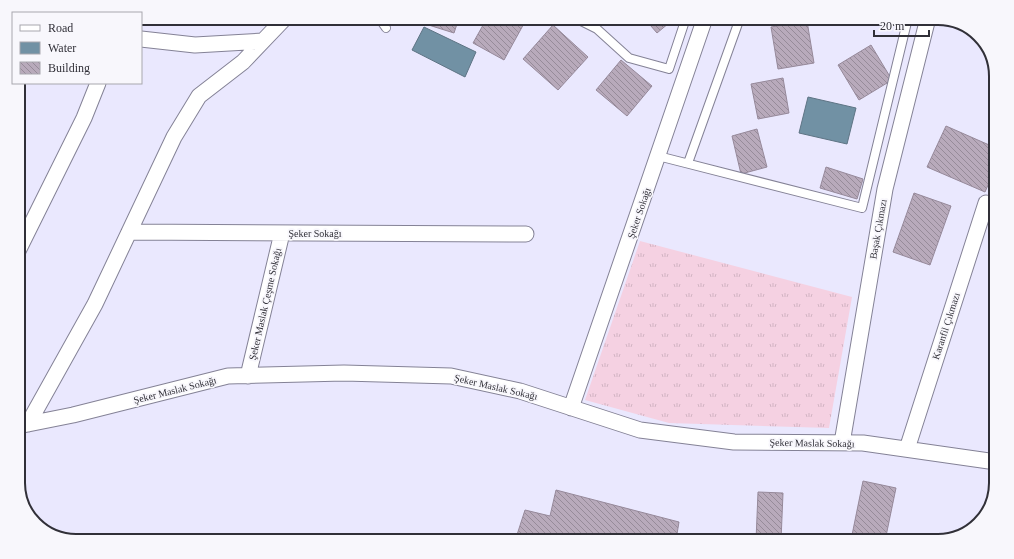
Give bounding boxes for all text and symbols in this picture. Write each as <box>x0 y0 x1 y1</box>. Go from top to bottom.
legend <box>12 12 142 84</box>
scale bar <box>874 12 929 38</box>
text: 20 m <box>880 19 905 33</box>
text: Road <box>48 21 73 35</box>
text: Water <box>48 41 76 55</box>
text: Building <box>48 61 90 75</box>
street label: Şeker Sokağı <box>625 186 653 240</box>
street label: Başak Çıkmazı <box>867 198 889 260</box>
street label: Şeker Sokağı <box>288 228 342 239</box>
street label: Şeker Maslak Çeşme Sokağı <box>247 247 283 361</box>
street label: Karanfil Çıkmazı <box>930 291 962 361</box>
street label: Şeker Maslak Sokağı <box>453 372 539 402</box>
street label: Şeker Maslak Sokağı <box>132 374 218 406</box>
street label: Şeker Maslak Sokağı <box>769 437 855 449</box>

